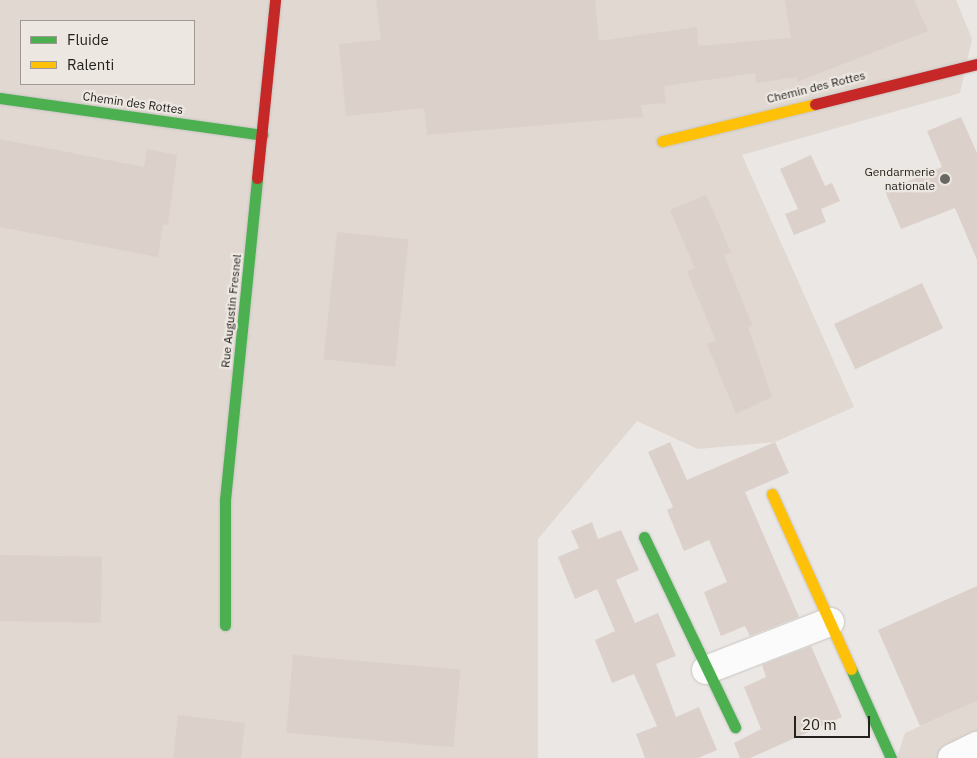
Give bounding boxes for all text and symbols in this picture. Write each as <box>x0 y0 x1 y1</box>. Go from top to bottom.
legend <box>20 20 195 85</box>
text: Fluide <box>67 30 109 49</box>
text: Ralenti <box>67 55 114 74</box>
street label: Chemin des Rottes <box>765 68 867 106</box>
street label: Chemin des Rottes <box>82 89 184 117</box>
place label: Gendarmerie nationale <box>864 165 935 193</box>
marker: Gendarmerie nationale <box>939 173 951 185</box>
street label: Rue Augustin Fresnel <box>218 254 244 368</box>
scale bar <box>797 706 873 738</box>
text: 20 m <box>802 715 837 734</box>

